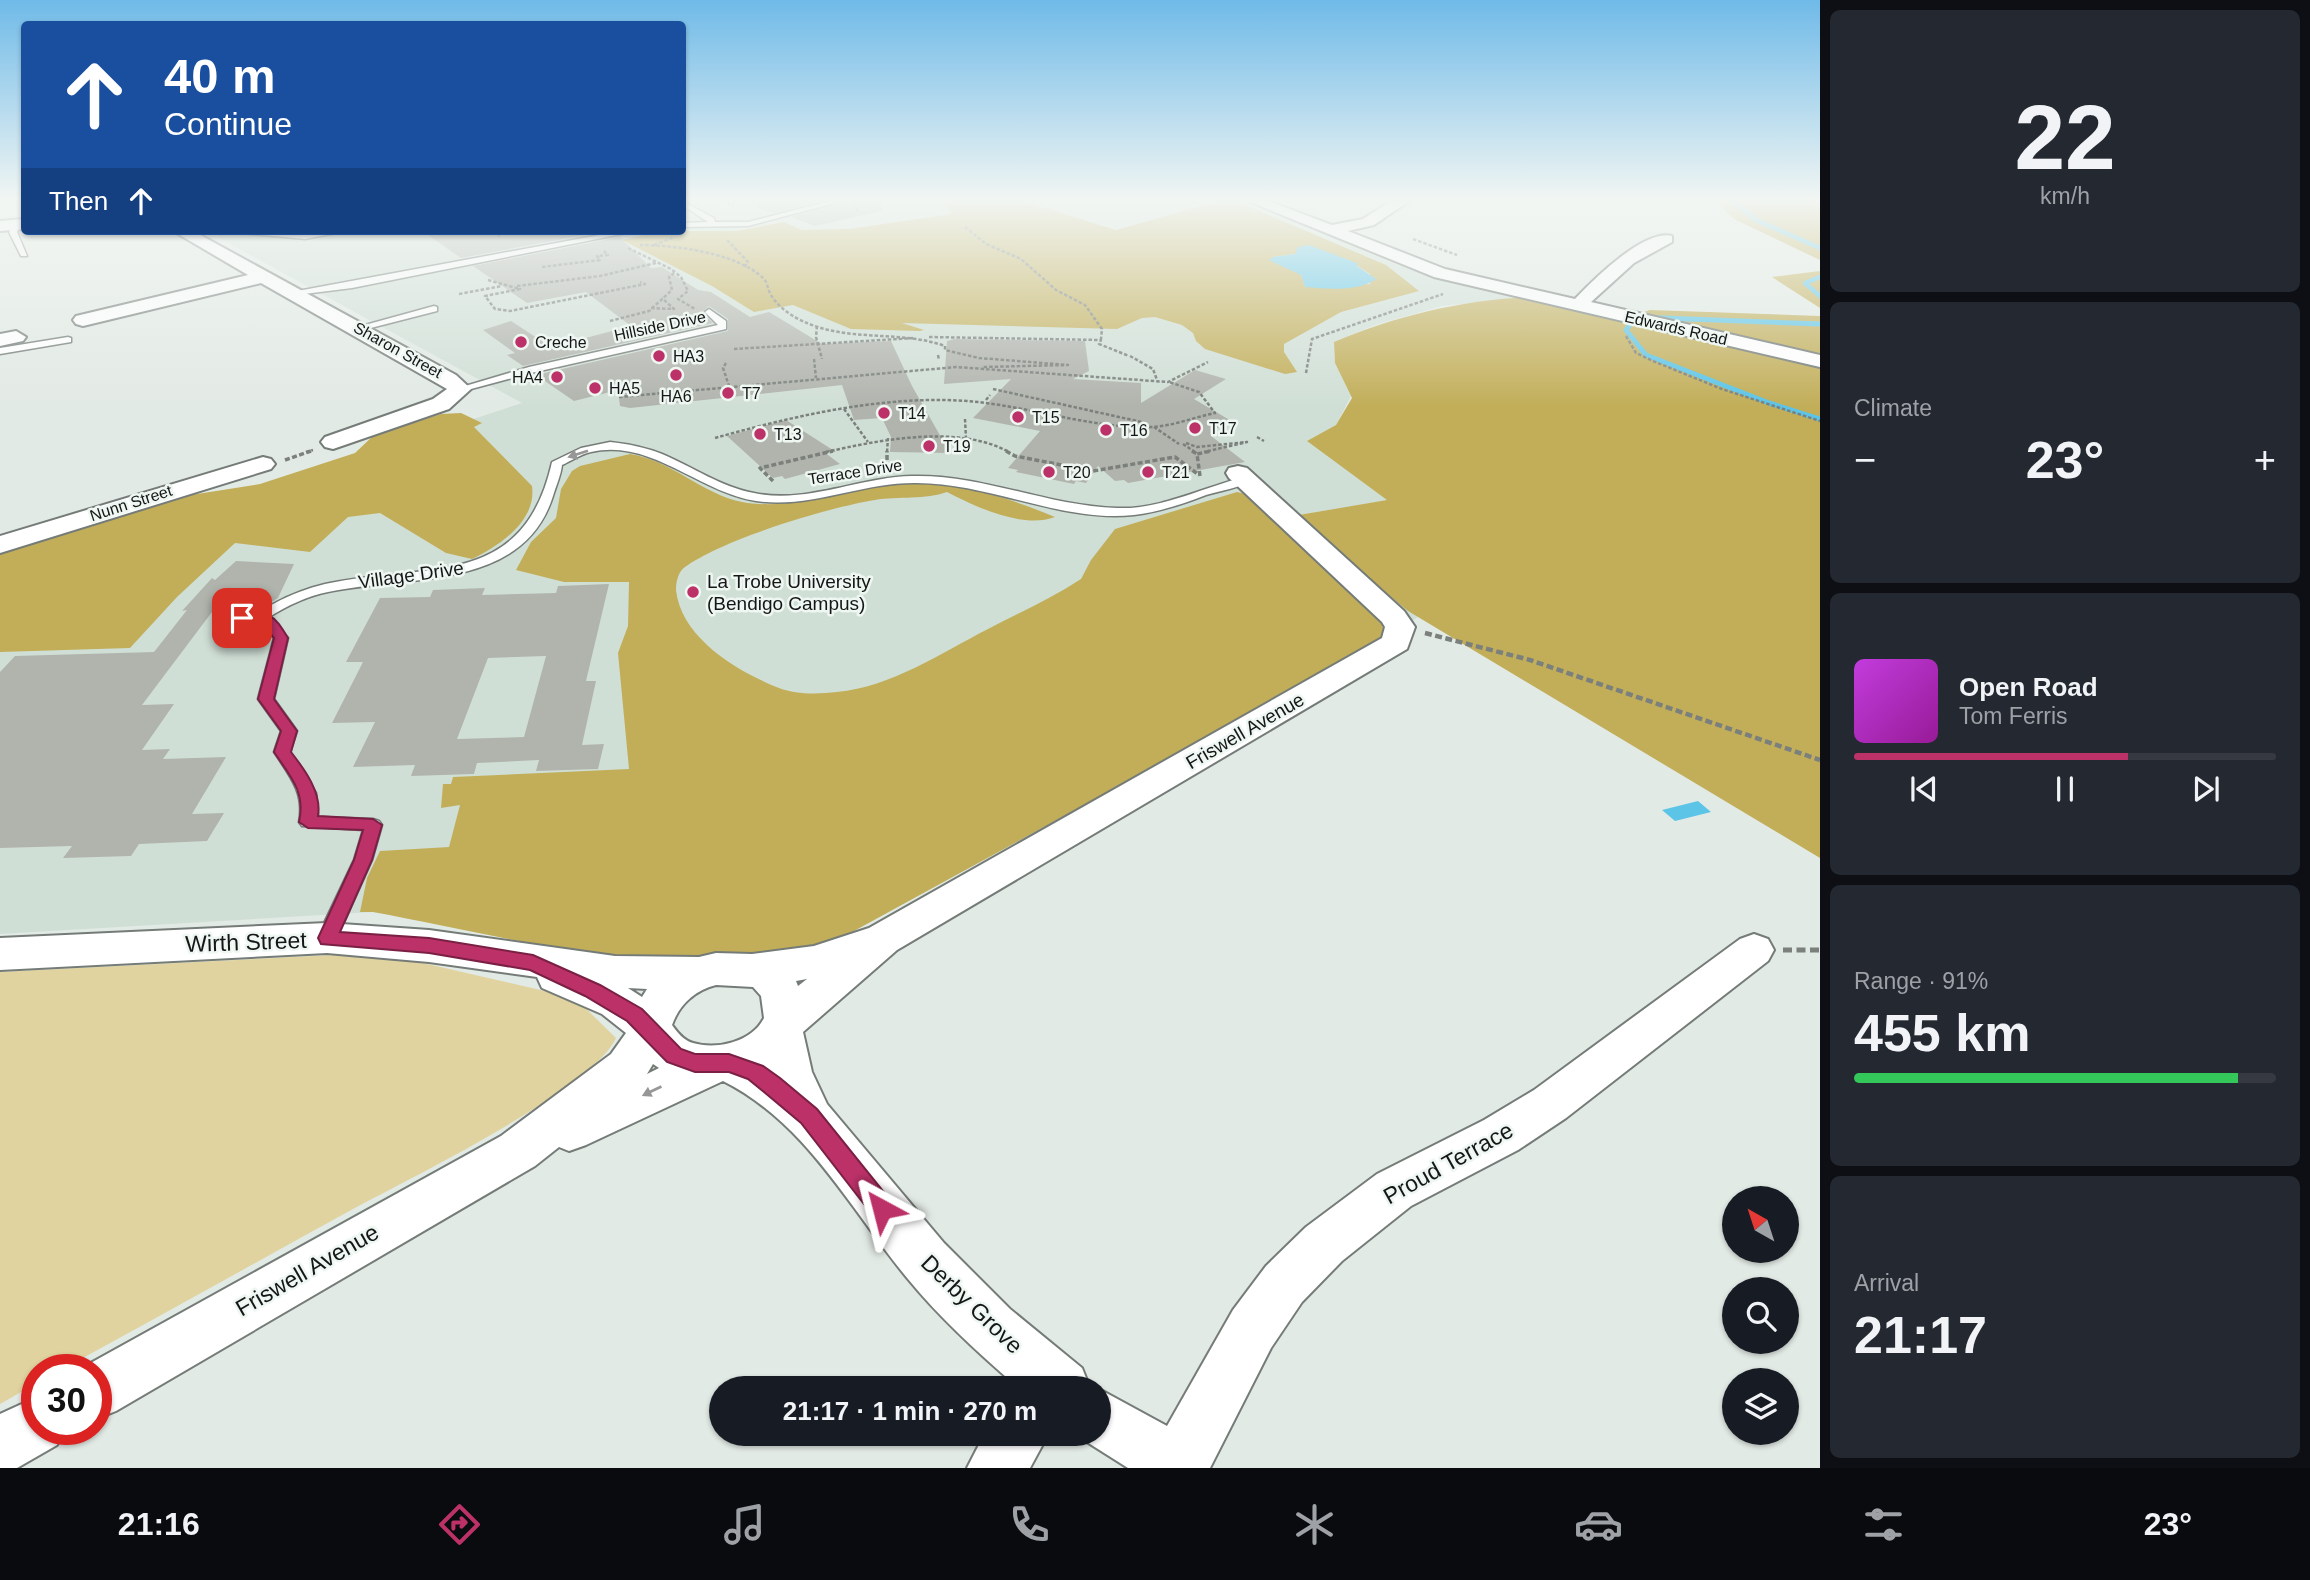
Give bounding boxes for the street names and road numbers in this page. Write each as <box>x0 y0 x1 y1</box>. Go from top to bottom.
street label: Hillside Drive <box>613 308 708 344</box>
street label: Edwards Road <box>1623 308 1729 348</box>
street label: Sharon Street <box>351 319 446 382</box>
street label: Terrace Drive <box>807 456 903 488</box>
street label: Nunn Street <box>88 482 175 524</box>
street label: Village Drive <box>357 557 465 593</box>
street label: Friswell Avenue <box>1182 689 1308 773</box>
street label: Wirth Street <box>185 927 308 957</box>
street label: Proud Terrace <box>1379 1117 1517 1209</box>
street label: Friswell Avenue <box>231 1219 383 1321</box>
street label: Derby Grove <box>916 1249 1028 1359</box>

